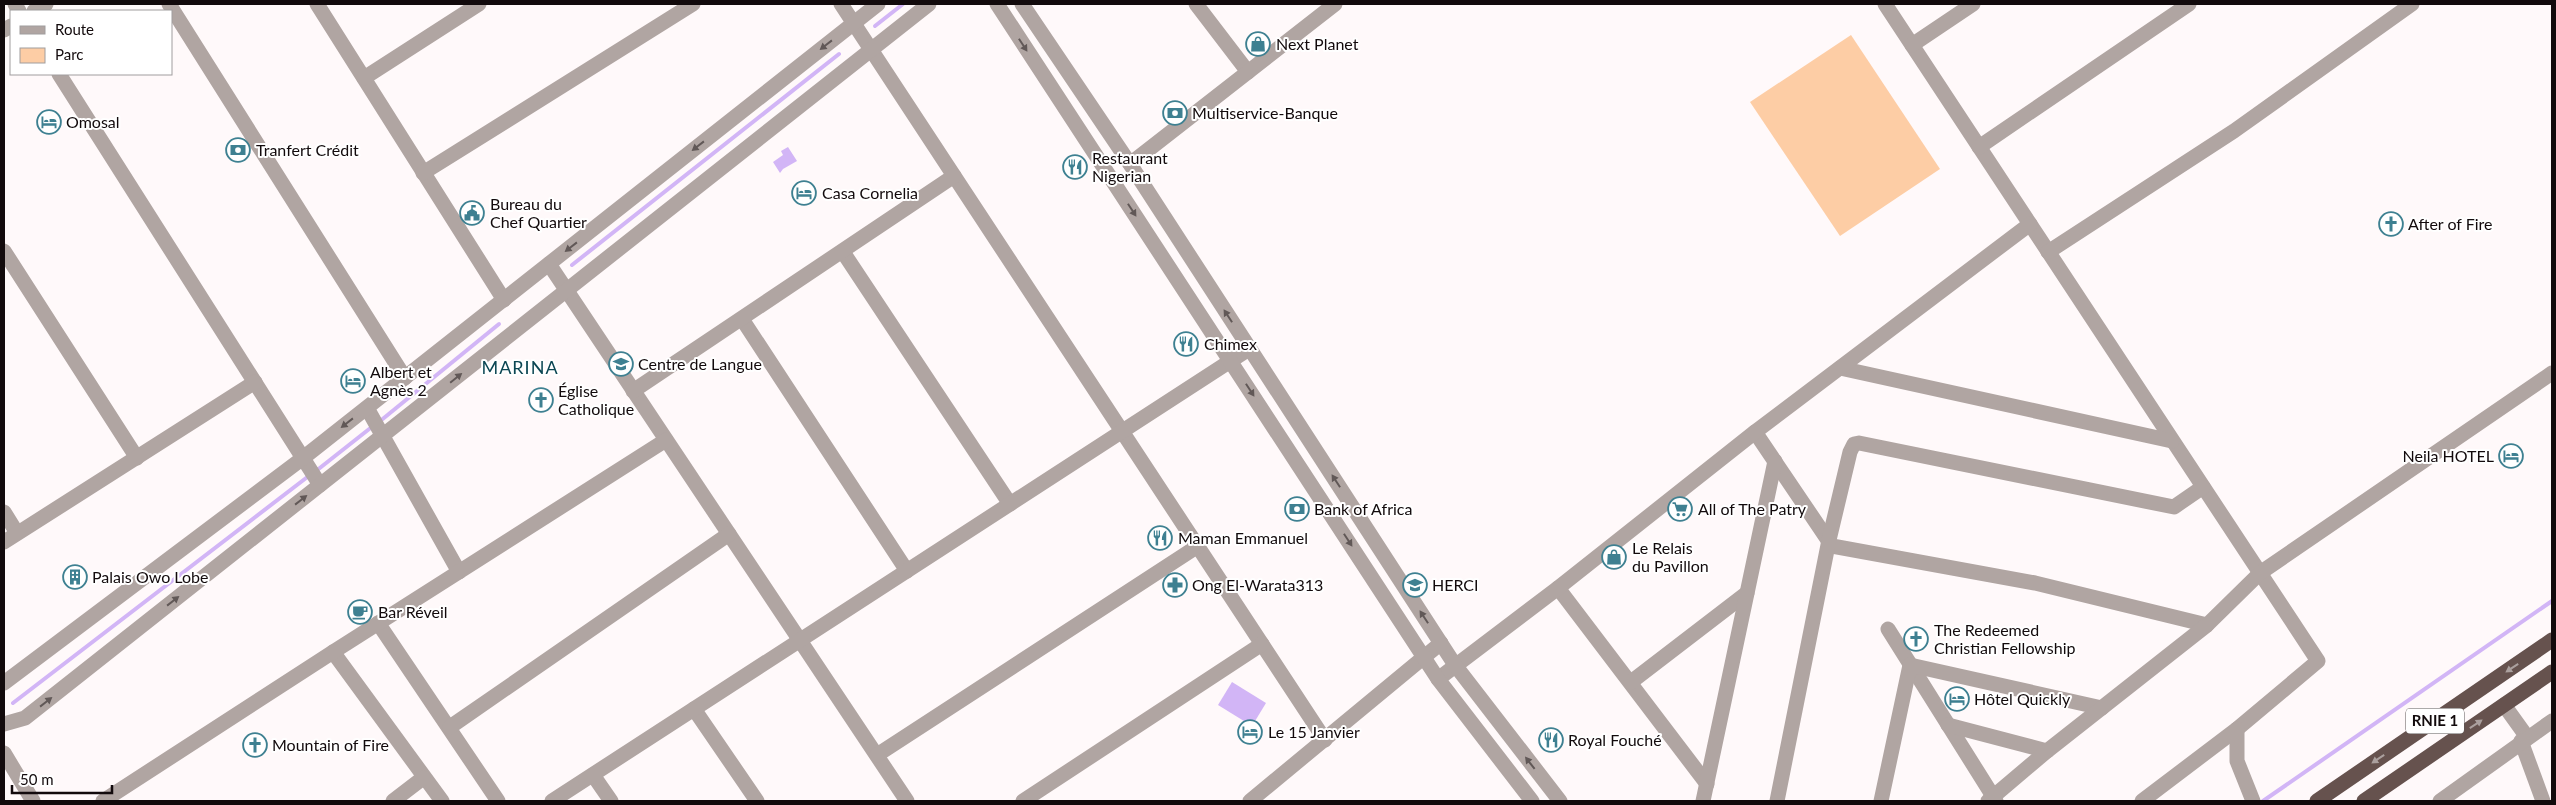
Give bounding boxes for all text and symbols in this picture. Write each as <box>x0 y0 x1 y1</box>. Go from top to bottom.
legend <box>10 10 172 75</box>
text: Route <box>55 20 94 38</box>
shop icon: Next Planet <box>1245 31 1271 57</box>
place label: Next Planet <box>1276 34 1359 53</box>
one-way arrow <box>1019 38 1028 51</box>
one-way arrow <box>820 39 833 50</box>
text: Parc <box>55 45 84 63</box>
bank icon: Multiservice-Banque <box>1162 100 1188 126</box>
place label: Multiservice-Banque <box>1192 103 1338 122</box>
hotel icon: Omosal <box>36 109 62 135</box>
place label: Omosal <box>66 112 120 131</box>
bank icon: Tranfert Crédit <box>225 137 251 163</box>
place label: Tranfert Crédit <box>256 140 359 159</box>
one-way arrow <box>692 140 705 151</box>
place label: Restaurant Nigerian <box>1092 148 1168 185</box>
restaurant icon: Restaurant Nigerian <box>1062 154 1088 180</box>
hotel icon: Casa Cornelia <box>791 180 817 206</box>
place label: Casa Cornelia <box>822 183 918 202</box>
place label: Bureau du Chef Quartier <box>490 194 587 231</box>
public building icon: Bureau du Chef Quartier <box>459 200 485 226</box>
one-way arrow <box>1127 203 1136 216</box>
church icon: After of Fire <box>2378 211 2404 237</box>
place label: After of Fire <box>2408 214 2493 233</box>
one-way arrow <box>565 241 578 252</box>
one-way arrow <box>1223 309 1233 322</box>
restaurant icon: Chimex <box>1173 331 1199 357</box>
place label: Chimex <box>1204 334 1257 353</box>
school or university icon: Centre de Langue <box>608 351 634 377</box>
place label: Centre de Langue <box>638 354 762 373</box>
district label: MARINA <box>481 356 559 378</box>
place label: Albert et Agnès 2 <box>370 362 432 399</box>
hotel icon: Albert et Agnès 2 <box>340 368 366 394</box>
one-way arrow <box>449 372 462 383</box>
place label: Église Catholique <box>558 381 634 418</box>
one-way arrow <box>1245 383 1254 396</box>
church icon: Église Catholique <box>528 387 554 413</box>
one-way arrow <box>341 418 354 429</box>
hotel icon: Neila HOTEL <box>2498 443 2524 469</box>
place label: Neila HOTEL <box>2403 446 2494 465</box>
one-way arrow <box>1331 474 1340 488</box>
one-way arrow <box>294 495 307 506</box>
bank icon: Bank of Africa <box>1284 496 1310 522</box>
supermarket icon: All of The Patry <box>1667 496 1693 522</box>
place label: Bank of Africa <box>1314 499 1412 518</box>
place label: All of The Patry <box>1698 499 1807 518</box>
restaurant icon: Maman Emmanuel <box>1147 525 1173 551</box>
place label: Maman Emmanuel <box>1178 528 1308 547</box>
one-way arrow <box>1343 533 1353 547</box>
place label: Le Relais du Pavillon <box>1632 538 1709 575</box>
shop icon: Le Relais du Pavillon <box>1601 544 1627 570</box>
building icon: Palais Owo Lobe <box>62 564 88 590</box>
place label: Palais Owo Lobe <box>92 567 208 586</box>
pharmacy icon: Ong El-Warata313 <box>1162 572 1188 598</box>
school or university icon: HERCI <box>1402 572 1428 598</box>
place label: Ong El-Warata313 <box>1192 575 1323 594</box>
place label: HERCI <box>1432 575 1479 594</box>
one-way arrow <box>166 596 180 606</box>
cafe icon: Bar Réveil <box>347 599 373 625</box>
place label: Bar Réveil <box>378 602 448 621</box>
one-way arrow <box>1419 611 1429 624</box>
place label: The Redeemed Christian Fellowship <box>1934 620 2076 657</box>
church icon: The Redeemed Christian Fellowship <box>1903 626 1929 652</box>
one-way arrow <box>2505 663 2519 673</box>
hotel icon: Hôtel Quickly <box>1944 686 1970 712</box>
place label: Hôtel Quickly <box>1974 689 2071 708</box>
one-way arrow <box>39 696 52 707</box>
road number: RNIE 1 <box>2406 708 2464 734</box>
hotel icon: Le 15 Janvier <box>1237 719 1263 745</box>
one-way arrow <box>2469 719 2483 729</box>
place label: Le 15 Janvier <box>1268 722 1360 741</box>
restaurant icon: Royal Fouché <box>1538 727 1564 753</box>
place label: Royal Fouché <box>1568 730 1662 749</box>
church icon: Mountain of Fire <box>242 732 268 758</box>
place label: Mountain of Fire <box>272 735 389 754</box>
one-way arrow <box>2371 755 2385 764</box>
one-way arrow <box>1525 757 1536 770</box>
scale bar <box>12 762 112 794</box>
text: 50 m <box>20 770 54 788</box>

